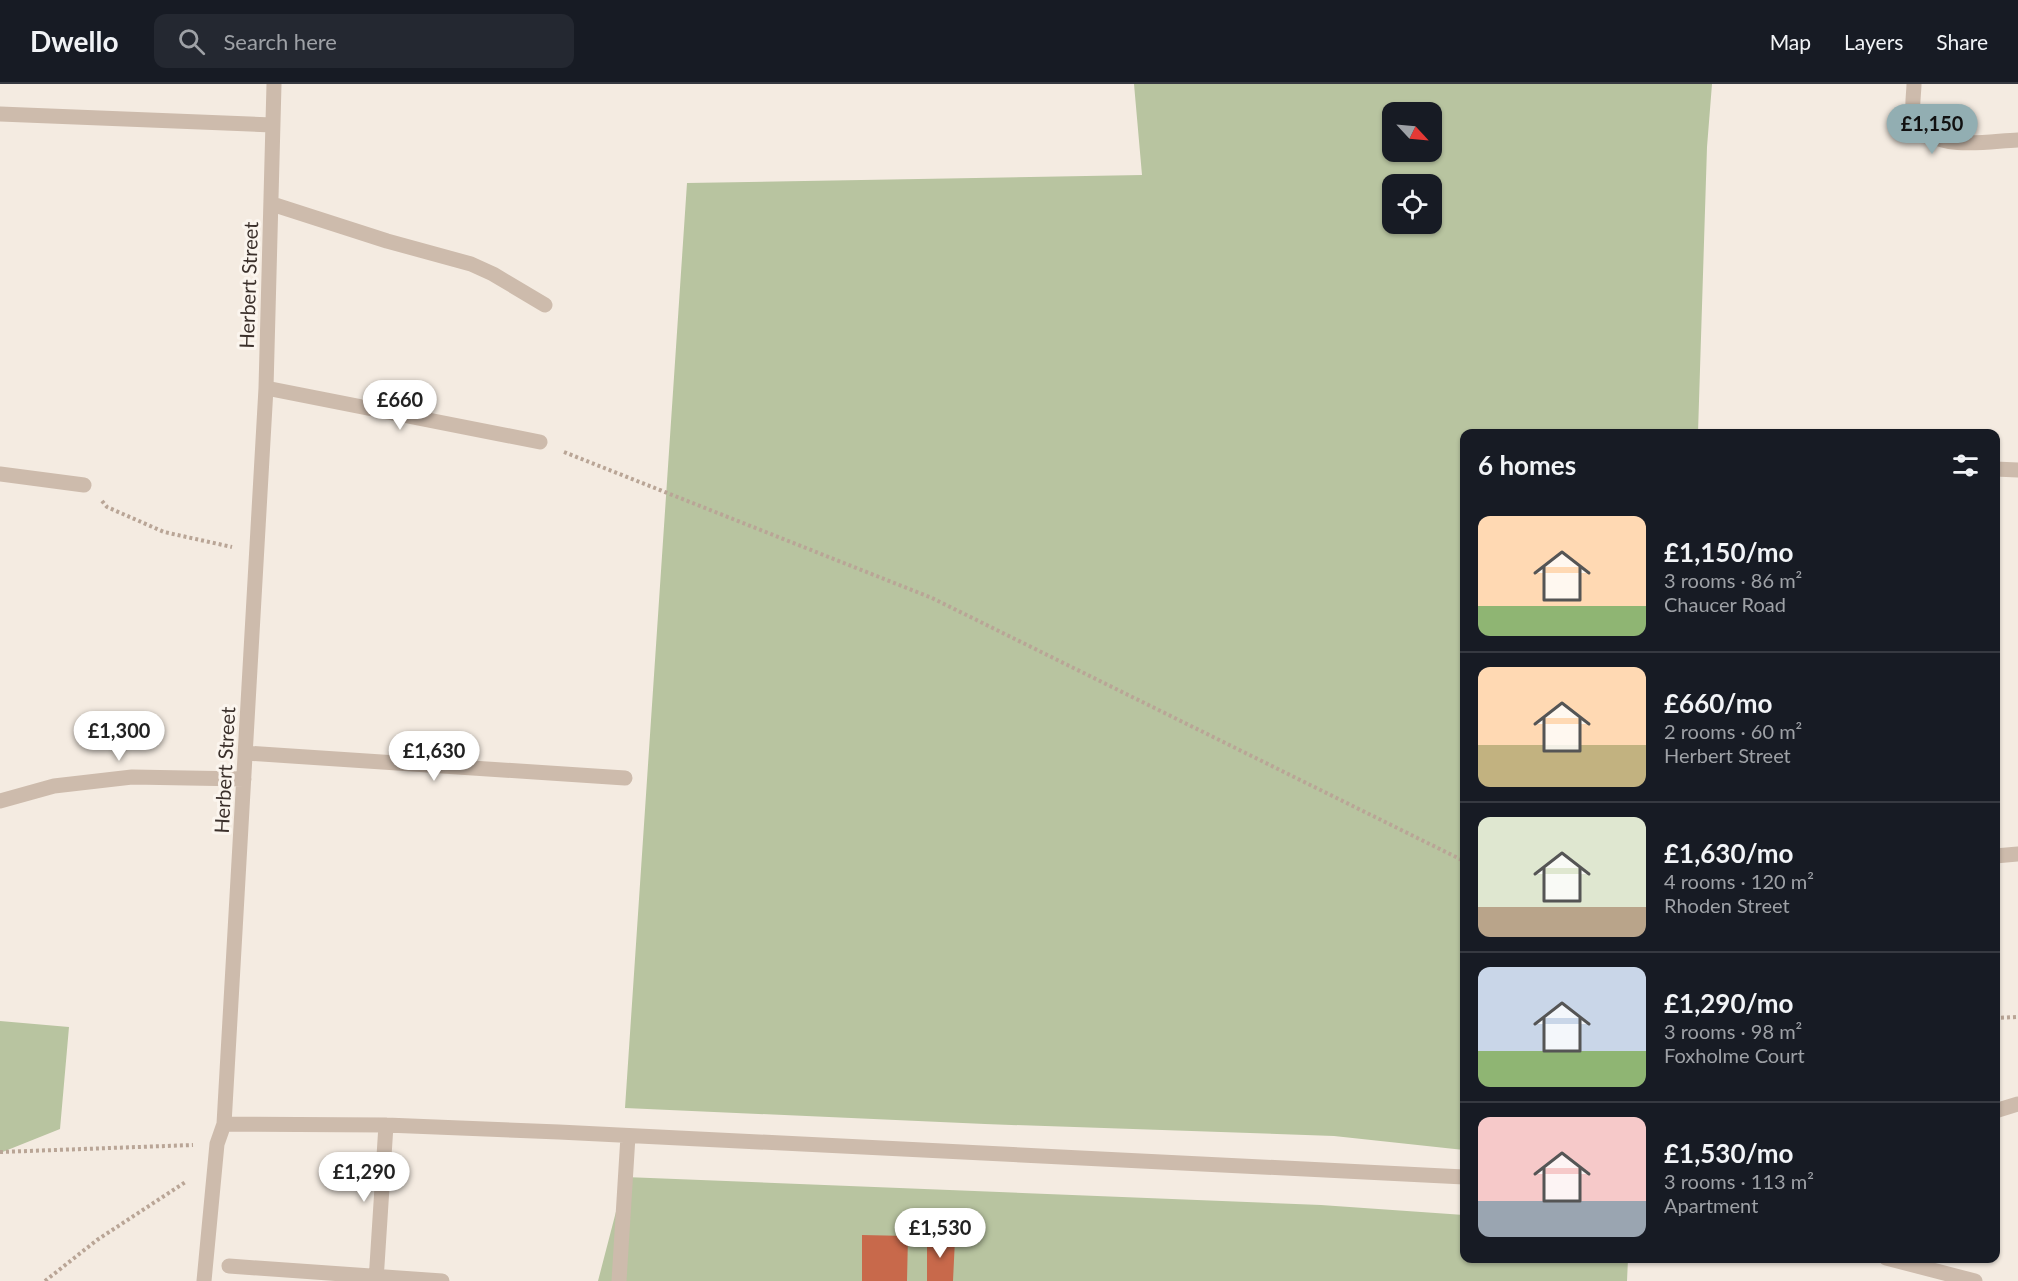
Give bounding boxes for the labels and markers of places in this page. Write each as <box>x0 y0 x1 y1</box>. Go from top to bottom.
pin: £1,150 <box>1883 104 1981 155</box>
pin: £660 <box>364 380 436 431</box>
pin: £1,300 <box>70 711 168 762</box>
pin: £1,630 <box>385 731 483 782</box>
pin: £1,290 <box>315 1152 413 1203</box>
pin: £1,530 <box>891 1208 989 1259</box>

